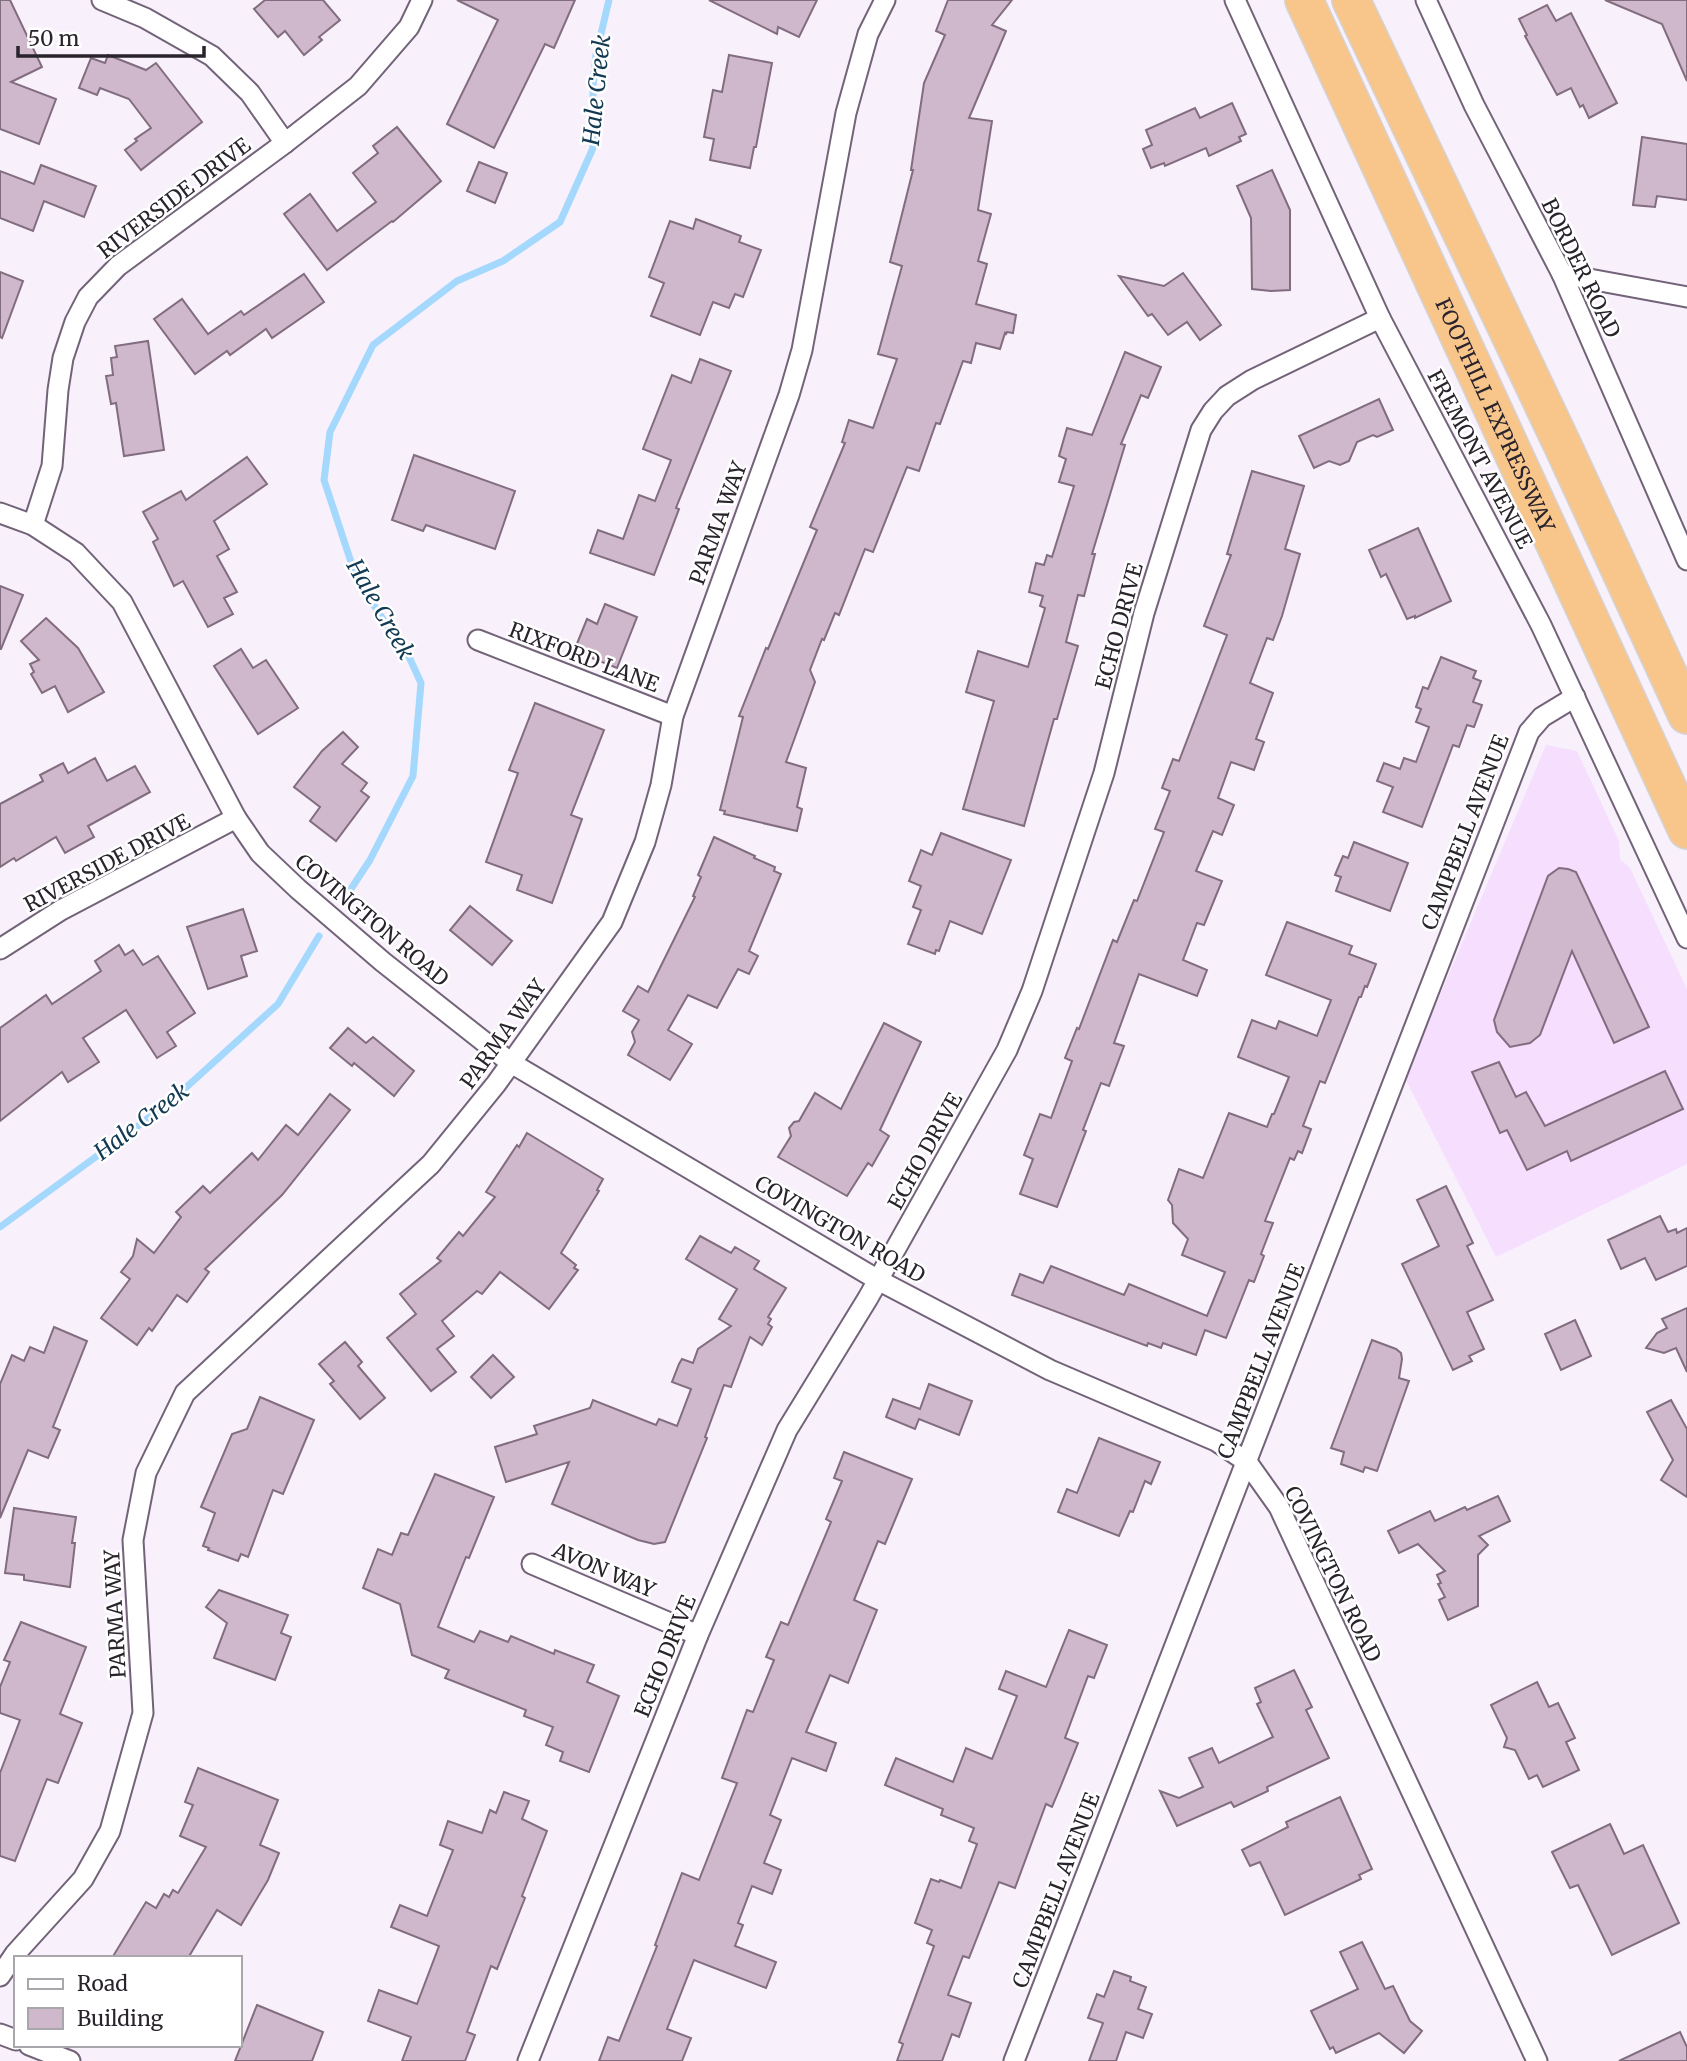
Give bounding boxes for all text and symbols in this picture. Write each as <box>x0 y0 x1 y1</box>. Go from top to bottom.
scale bar <box>18 14 203 58</box>
text: 50 m <box>28 25 79 52</box>
water label: Hale Creek <box>576 33 616 148</box>
street label: RIVERSIDE DRIVE <box>92 131 256 264</box>
street label: BORDER ROAD <box>1536 194 1627 342</box>
street label: FOOTHILL EXPRESSWAY <box>1430 294 1561 537</box>
street label: FREMONT AVENUE <box>1421 365 1539 554</box>
street label: PARMA WAY <box>683 457 753 588</box>
water label: Hale Creek <box>340 553 422 665</box>
street label: ECHO DRIVE <box>1089 559 1149 692</box>
street label: RIXFORD LANE <box>505 616 664 698</box>
street label: CAMPBELL AVENUE <box>1415 730 1515 934</box>
street label: RIVERSIDE DRIVE <box>19 808 195 918</box>
street label: COVINGTON ROAD <box>290 848 455 992</box>
street label: PARMA WAY <box>454 974 552 1094</box>
water label: Hale Creek <box>87 1076 195 1167</box>
street label: ECHO DRIVE <box>882 1087 968 1214</box>
street label: COVINGTON ROAD <box>750 1169 930 1289</box>
street label: CAMPBELL AVENUE <box>1211 1259 1311 1463</box>
street label: COVINGTON ROAD <box>1279 1482 1387 1667</box>
street label: AVON WAY <box>548 1536 660 1604</box>
street label: PARMA WAY <box>98 1548 132 1679</box>
street label: ECHO DRIVE <box>628 1590 702 1721</box>
street label: CAMPBELL AVENUE <box>1006 1788 1106 1992</box>
legend <box>14 1956 242 2047</box>
text: Road <box>77 1970 128 1997</box>
text: Building <box>77 2005 164 2032</box>

